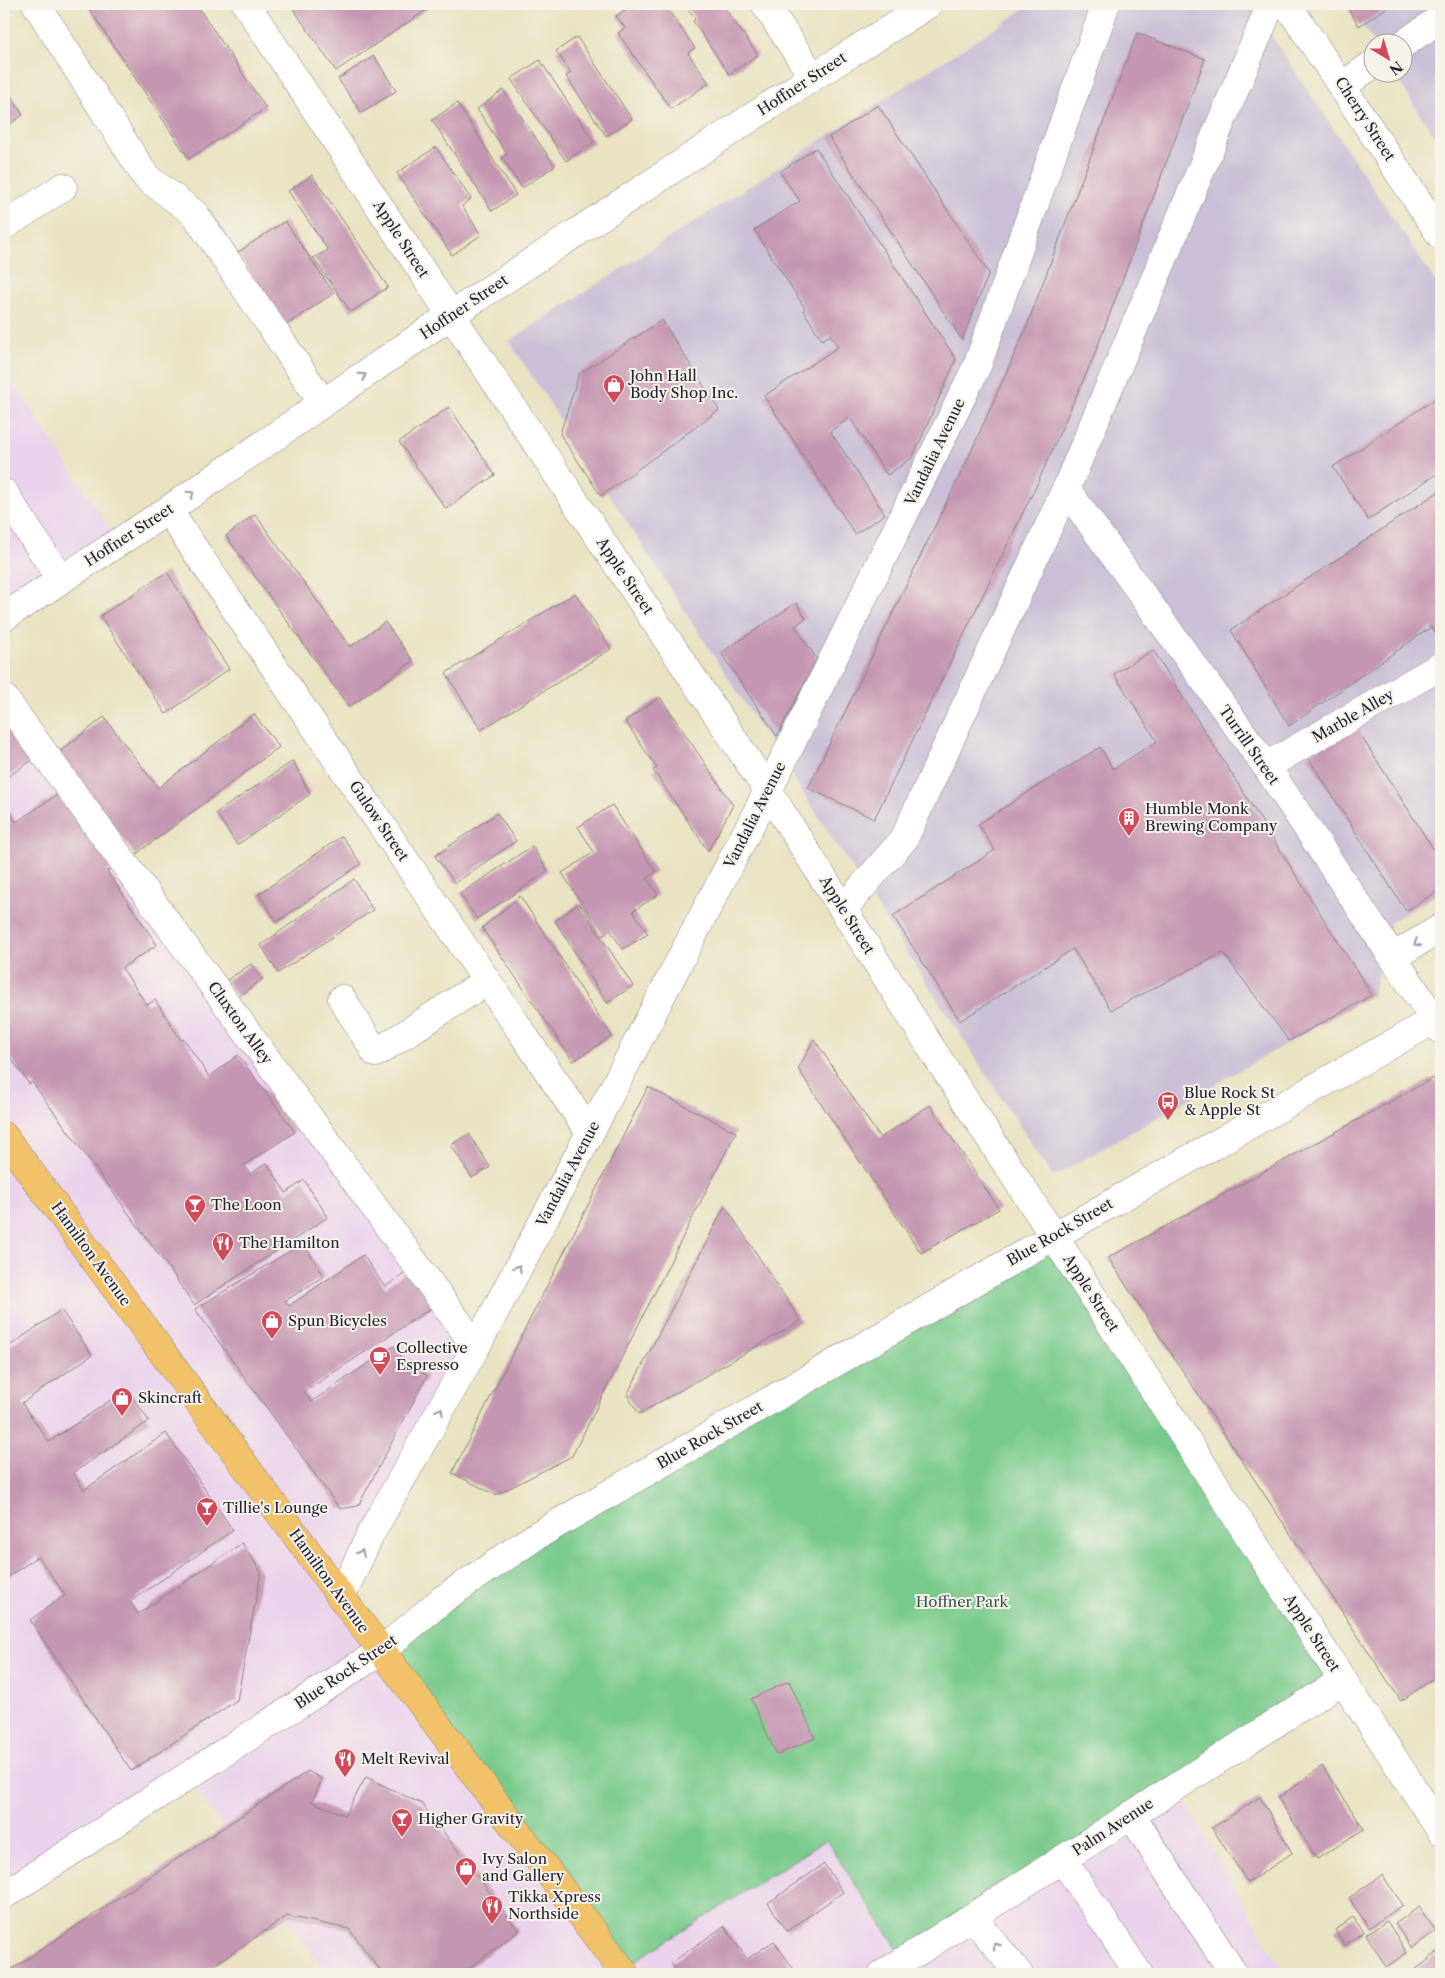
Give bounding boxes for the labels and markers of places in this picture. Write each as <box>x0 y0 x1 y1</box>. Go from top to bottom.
place label: John Hall Body Shop Inc. <box>628 366 738 402</box>
shop icon: John Hall Body Shop Inc. <box>602 373 626 404</box>
place label: Humble Monk Brewing Company <box>1145 799 1278 835</box>
building icon: Humble Monk Brewing Company <box>1117 806 1141 837</box>
place label: Blue Rock St & Apple St <box>1184 1083 1276 1119</box>
bus stop icon: Blue Rock St & Apple St <box>1156 1090 1180 1121</box>
bar icon: The Loon <box>183 1193 207 1224</box>
place label: The Loon <box>211 1195 282 1214</box>
restaurant icon: The Hamilton <box>211 1231 235 1262</box>
place label: The Hamilton <box>239 1233 340 1252</box>
shop icon: Spun Bicycles <box>260 1309 284 1340</box>
place label: Spun Bicycles <box>288 1311 387 1330</box>
place label: Collective Espresso <box>396 1338 468 1374</box>
cafe icon: Collective Espresso <box>368 1345 392 1376</box>
shop icon: Skincraft <box>110 1386 134 1417</box>
place label: Skincraft <box>138 1388 203 1407</box>
bar icon: Tillie's Lounge <box>195 1496 219 1527</box>
place label: Tillie's Lounge <box>223 1498 328 1517</box>
restaurant icon: Melt Revival <box>333 1747 357 1778</box>
place label: Melt Revival <box>361 1749 450 1768</box>
bar icon: Higher Gravity <box>390 1807 414 1838</box>
place label: Higher Gravity <box>418 1809 524 1828</box>
place label: Ivy Salon and Gallery <box>482 1849 565 1885</box>
shop icon: Ivy Salon and Gallery <box>454 1856 478 1887</box>
place label: Tikka Xpress Northside <box>508 1887 601 1923</box>
restaurant icon: Tikka Xpress Northside <box>480 1894 504 1925</box>

